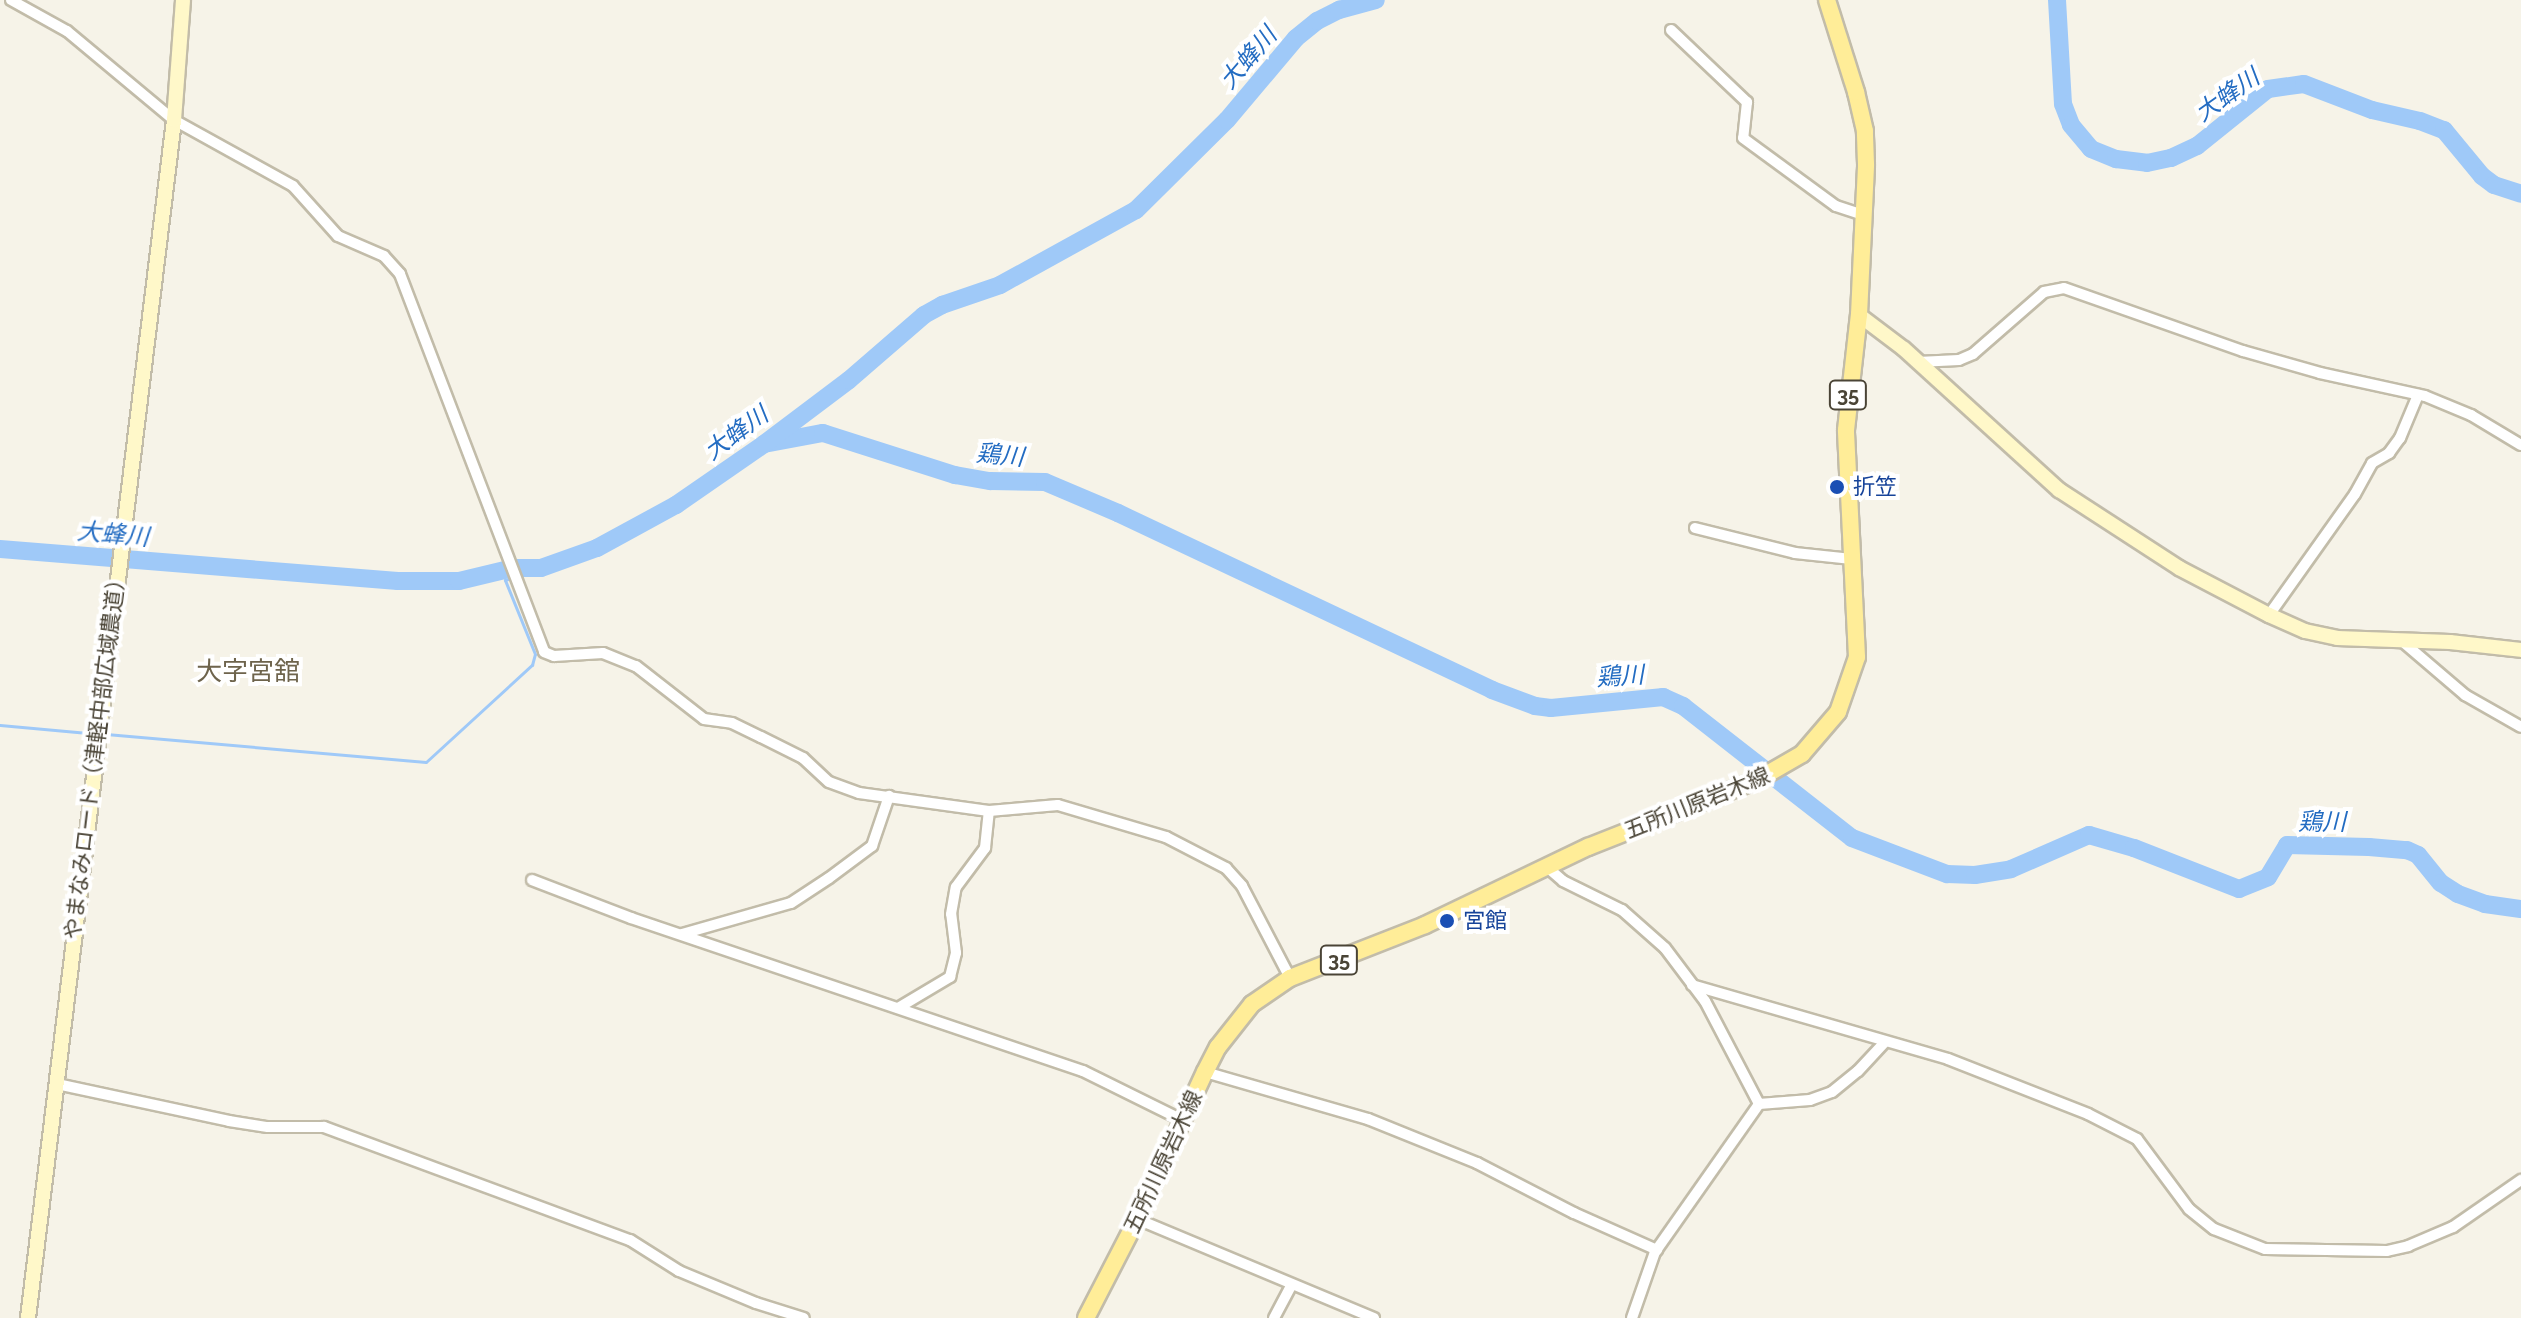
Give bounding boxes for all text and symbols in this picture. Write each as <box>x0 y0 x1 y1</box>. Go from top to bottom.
water label: 大蜂川 <box>1214 21 1282 95</box>
water label: 大蜂川 <box>2189 63 2265 127</box>
road number: 35 <box>1828 379 1868 411</box>
water label: 大蜂川 <box>698 400 774 466</box>
water label: 鶏川 <box>975 439 1025 471</box>
place label: 折笠 <box>1853 474 1897 500</box>
marker: 折笠 <box>1828 478 1846 496</box>
water label: 大蜂川 <box>76 517 150 551</box>
street label: やまなみロード（津軽中部広域農道） <box>59 567 131 941</box>
district label: 大字宮舘 <box>196 656 300 688</box>
water label: 鶏川 <box>1595 660 1645 692</box>
street label: 五所川原岩木線 <box>1621 762 1773 844</box>
water label: 鶏川 <box>2298 808 2346 836</box>
place label: 宮館 <box>1463 908 1507 934</box>
marker: 宮館 <box>1438 912 1456 930</box>
road number: 35 <box>1319 944 1359 976</box>
street label: 五所川原岩木線 <box>1118 1087 1208 1237</box>

